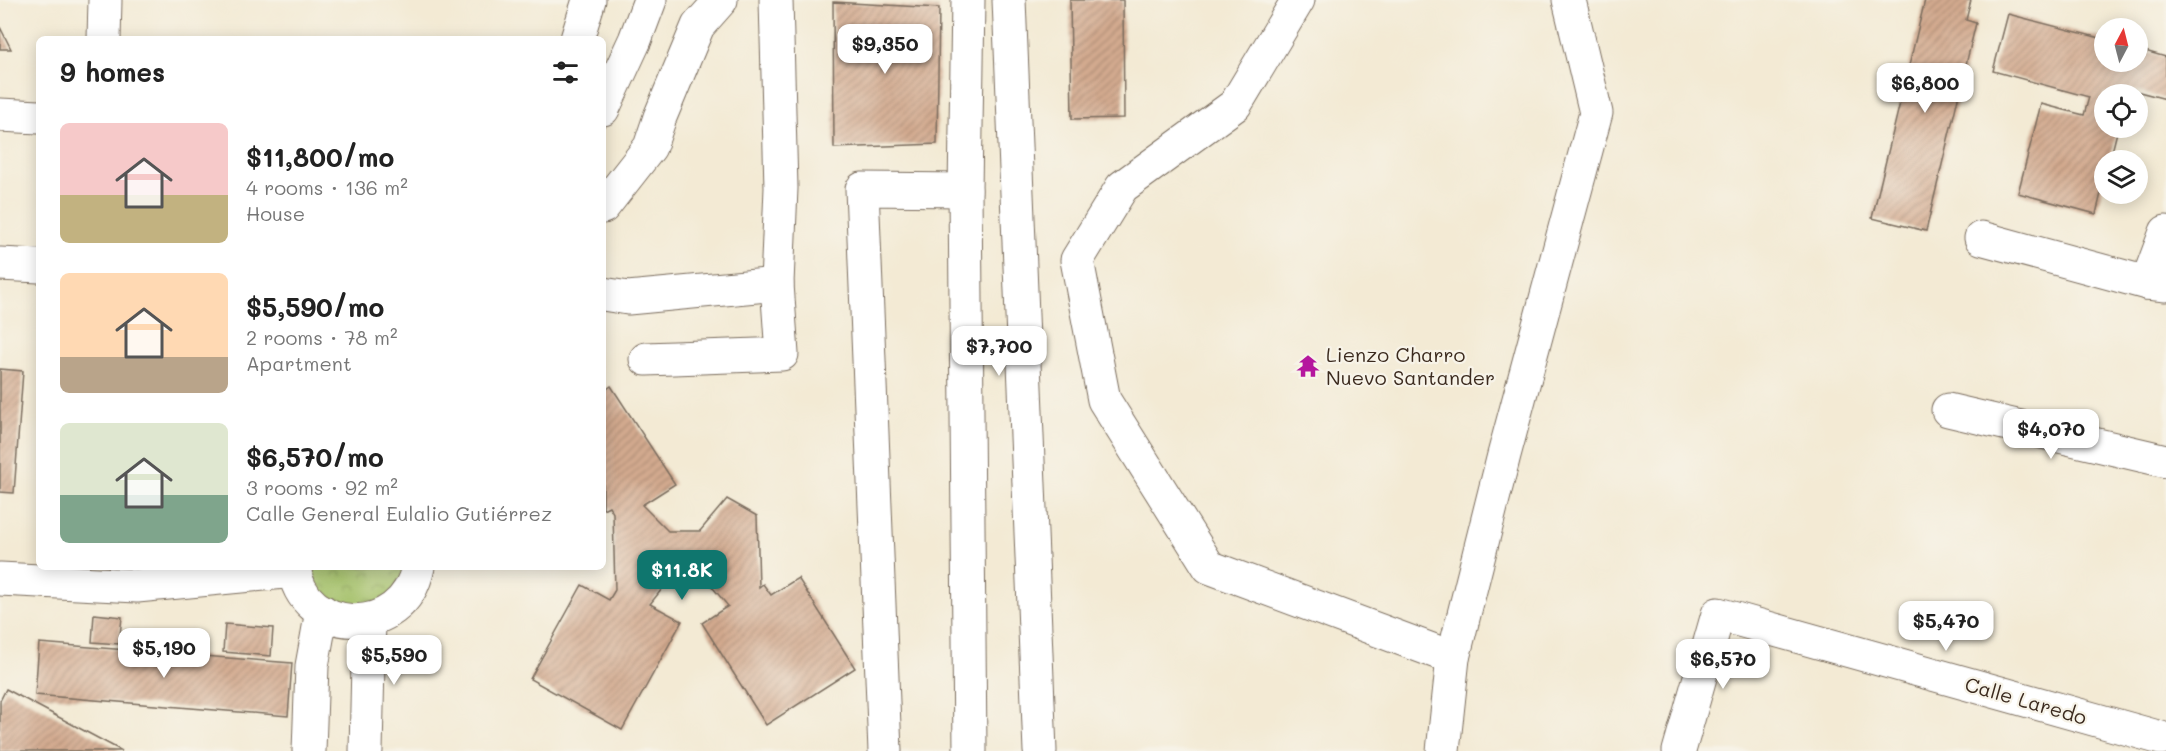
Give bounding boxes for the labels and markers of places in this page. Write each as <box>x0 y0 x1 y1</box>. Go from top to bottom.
pin: $9,350 <box>836 24 934 75</box>
pin: $6,800 <box>1876 63 1974 114</box>
pin: $7,700 <box>950 326 1048 377</box>
place label: Lienzo Charro Nuevo Santander <box>1326 341 1495 390</box>
temple icon: Lienzo Charro Nuevo Santander <box>1295 353 1321 379</box>
pin: $4,070 <box>2002 409 2100 460</box>
pin: $11.8K <box>633 550 731 601</box>
pin: $5,470 <box>1897 601 1995 652</box>
pin: $5,190 <box>115 628 213 679</box>
pin: $5,590 <box>345 635 443 686</box>
pin: $6,570 <box>1674 639 1772 690</box>

